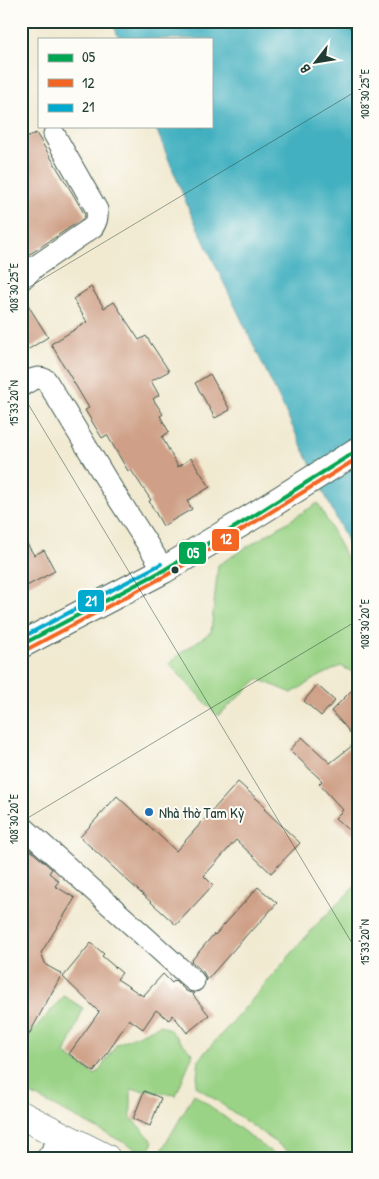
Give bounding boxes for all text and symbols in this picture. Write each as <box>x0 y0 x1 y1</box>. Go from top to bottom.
legend <box>38 38 212 128</box>
north arrow <box>292 38 342 88</box>
text: 05 <box>82 46 96 67</box>
text: B <box>294 61 314 77</box>
text: 108°30'25"E <box>356 68 373 119</box>
text: 12 <box>82 72 94 93</box>
text: 21 <box>82 96 94 117</box>
text: 108°30'25"E <box>5 262 22 313</box>
text: 15°33'20"N <box>5 380 22 426</box>
line badge: 12 <box>211 528 240 552</box>
text: 12 <box>220 529 232 548</box>
line badge: 05 <box>178 541 207 565</box>
text: 05 <box>187 543 199 562</box>
unlabelled marker <box>170 565 180 575</box>
line badge: 21 <box>77 589 105 613</box>
text: 21 <box>85 591 97 610</box>
text: 108°30'20"E <box>356 598 373 649</box>
text: 108°30'20"E <box>5 793 22 844</box>
place label: Nhà thờ Tam Kỳ <box>159 802 244 823</box>
marker: Nhà thờ Tam Kỳ <box>143 806 155 818</box>
text: 15°33'20"N <box>356 919 373 965</box>

